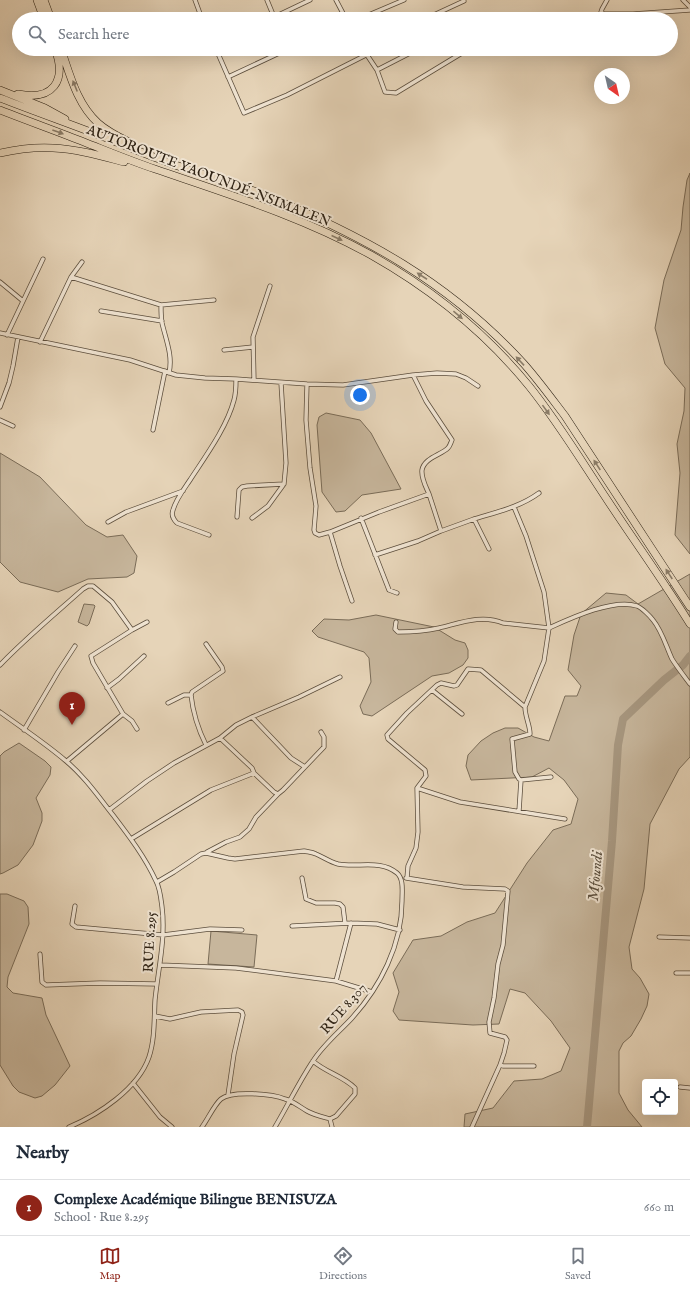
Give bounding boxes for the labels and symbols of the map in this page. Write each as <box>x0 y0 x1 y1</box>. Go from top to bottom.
north arrow <box>594 68 630 104</box>
one-way arrow <box>71 80 77 92</box>
street label: AUTOROUTE YAOUNDÉ-NSIMALEN <box>83 120 334 231</box>
one-way arrow <box>53 130 65 136</box>
one-way arrow <box>331 235 342 241</box>
one-way arrow <box>417 272 428 279</box>
one-way arrow <box>453 311 463 320</box>
one-way arrow <box>516 356 525 366</box>
your location <box>350 385 370 405</box>
one-way arrow <box>542 405 550 415</box>
one-way arrow <box>593 460 601 471</box>
one-way arrow <box>665 568 672 580</box>
pin: 1 <box>59 692 85 725</box>
water label: Mfoundi <box>584 848 607 902</box>
street label: RUE 8.295 <box>139 911 161 973</box>
street label: RUE 8.307 <box>317 979 371 1038</box>

